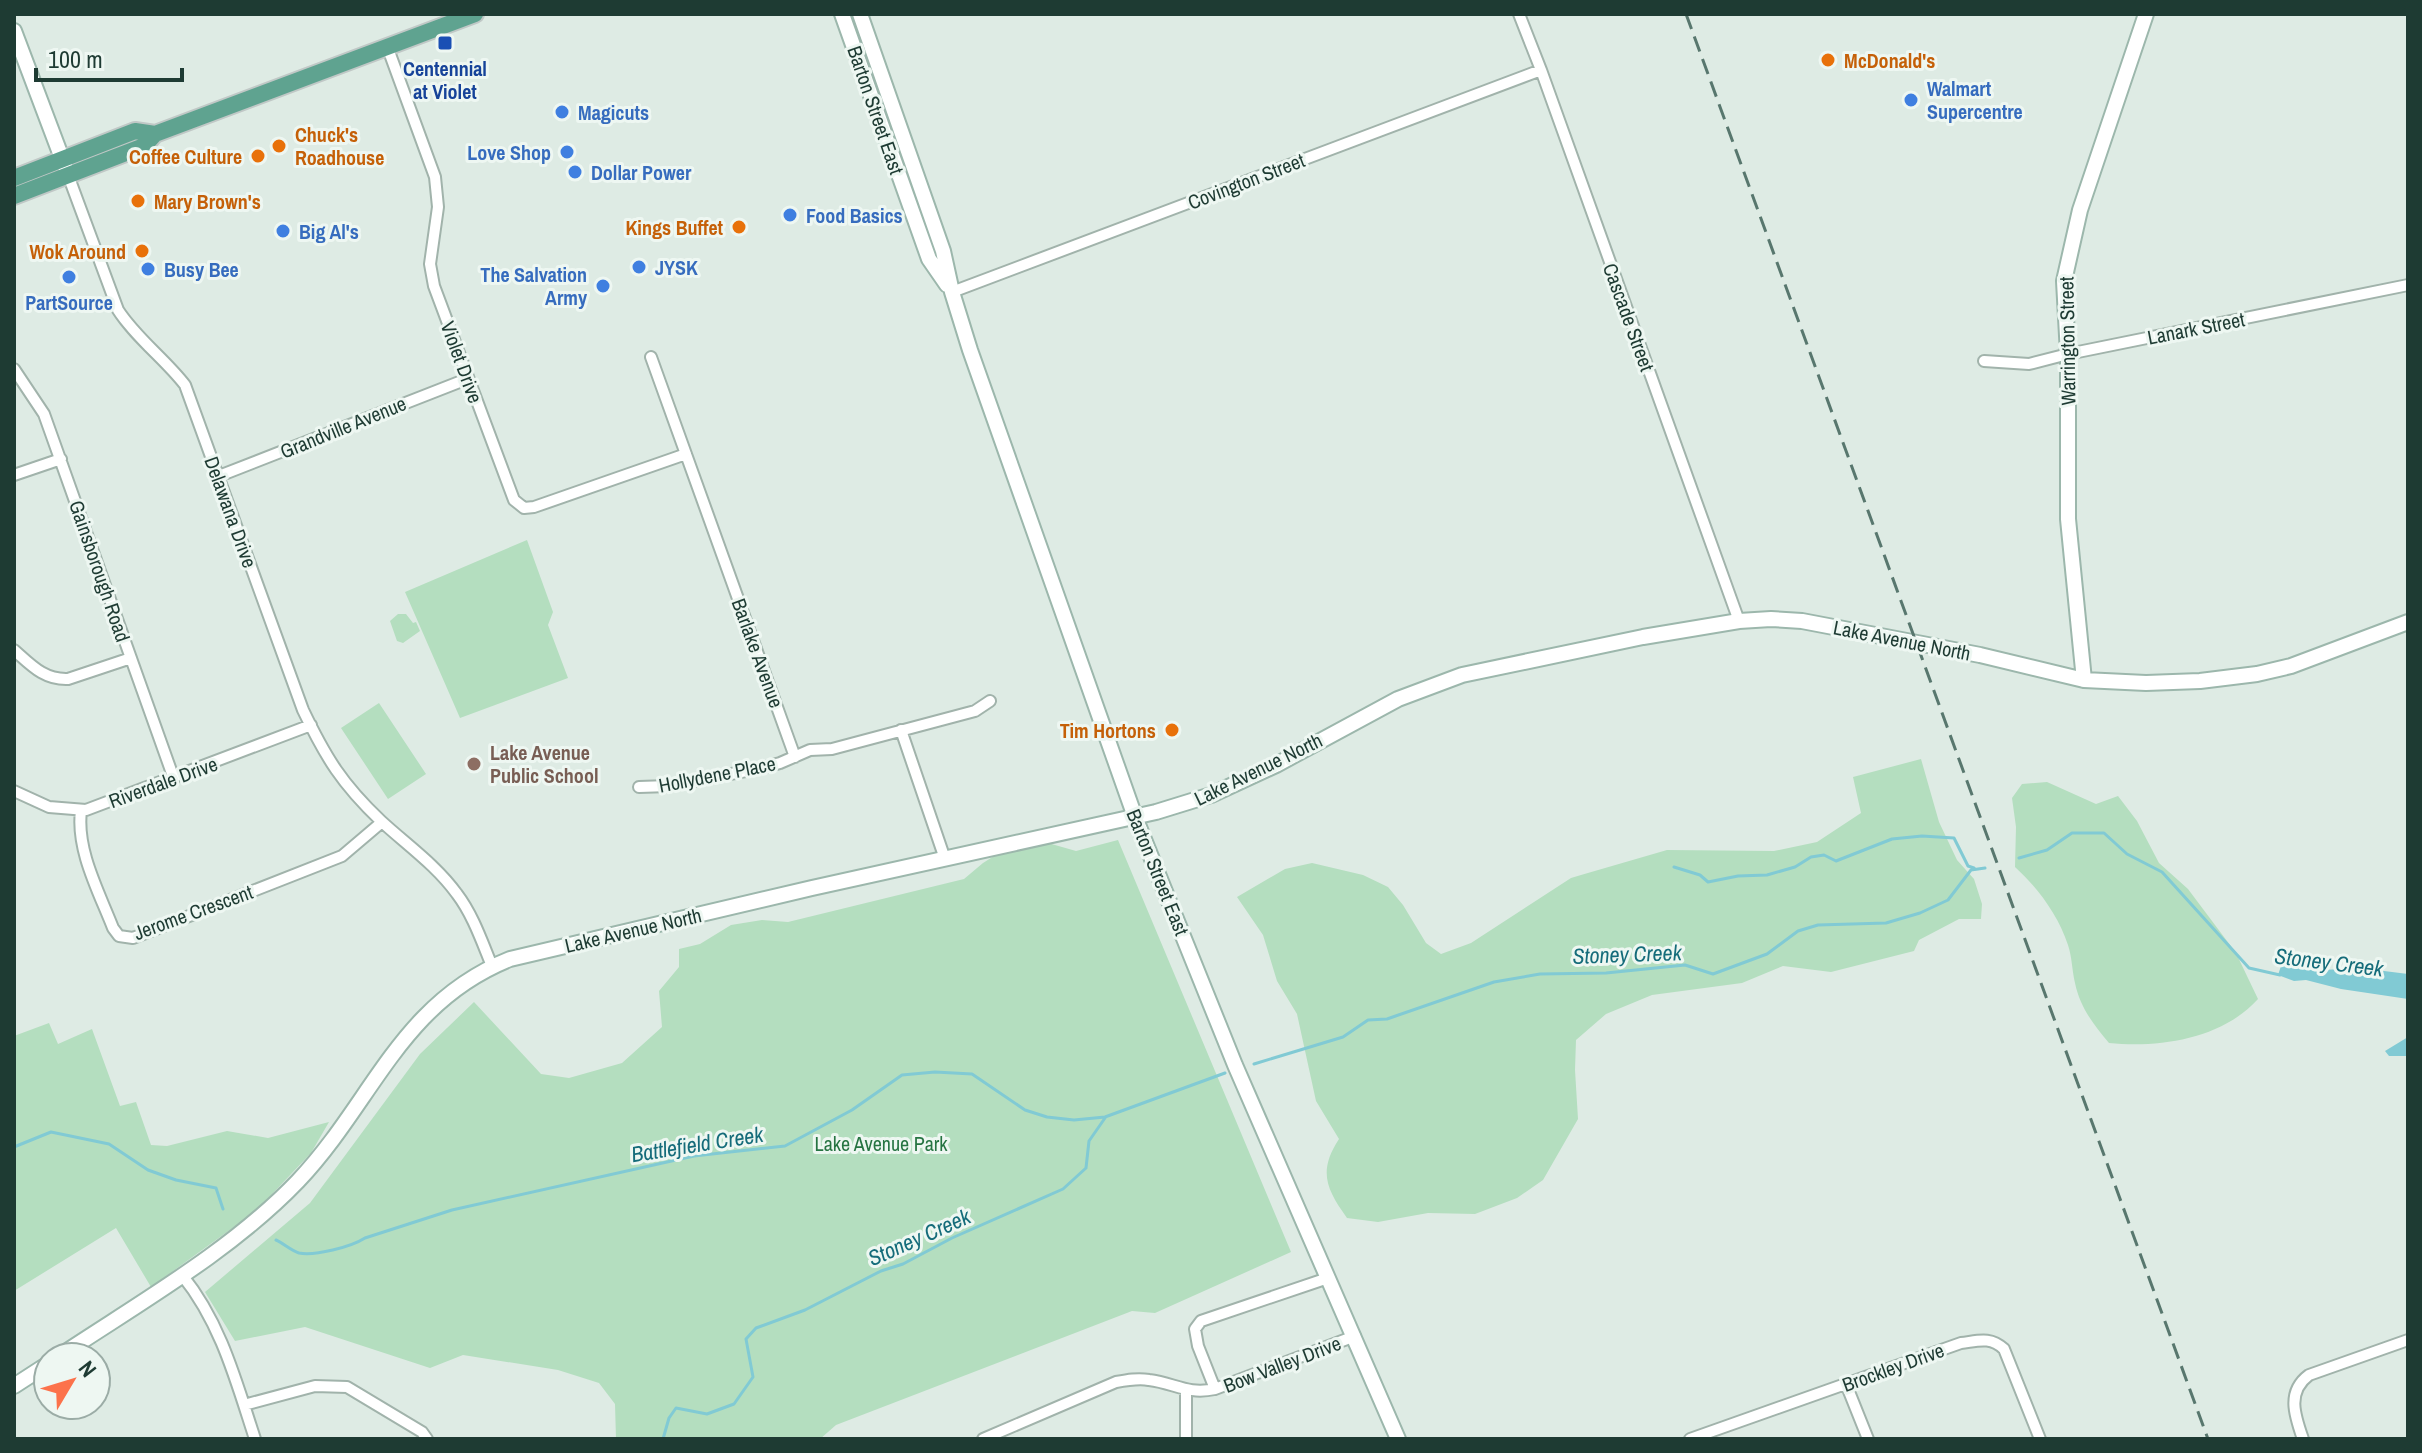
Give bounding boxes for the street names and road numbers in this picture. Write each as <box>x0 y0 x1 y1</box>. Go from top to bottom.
street label: Barton Street East <box>841 42 911 178</box>
street label: Covington Street <box>1184 146 1309 216</box>
street label: Cascade Street <box>1597 259 1661 375</box>
street label: Warrington Street <box>2052 276 2082 406</box>
street label: Lanark Street <box>2145 305 2247 351</box>
street label: Violet Drive <box>435 317 489 407</box>
street label: Grandville Avenue <box>276 389 410 465</box>
street label: Delawana Drive <box>198 453 264 571</box>
street label: Gainsborough Road <box>63 497 137 645</box>
street label: Barlake Avenue <box>726 595 790 711</box>
street label: Lake Avenue North <box>1831 613 1973 667</box>
street label: Lake Avenue North <box>1190 726 1326 812</box>
street label: Hollydene Place <box>656 749 778 799</box>
street label: Riverdale Drive <box>105 750 221 814</box>
street label: Barton Street East <box>1120 805 1196 940</box>
street label: Jerome Crescent <box>130 878 257 946</box>
street label: Lake Avenue North <box>562 901 704 959</box>
street label: Bow Valley Drive <box>1219 1329 1345 1399</box>
street label: Brockley Drive <box>1838 1336 1948 1398</box>

